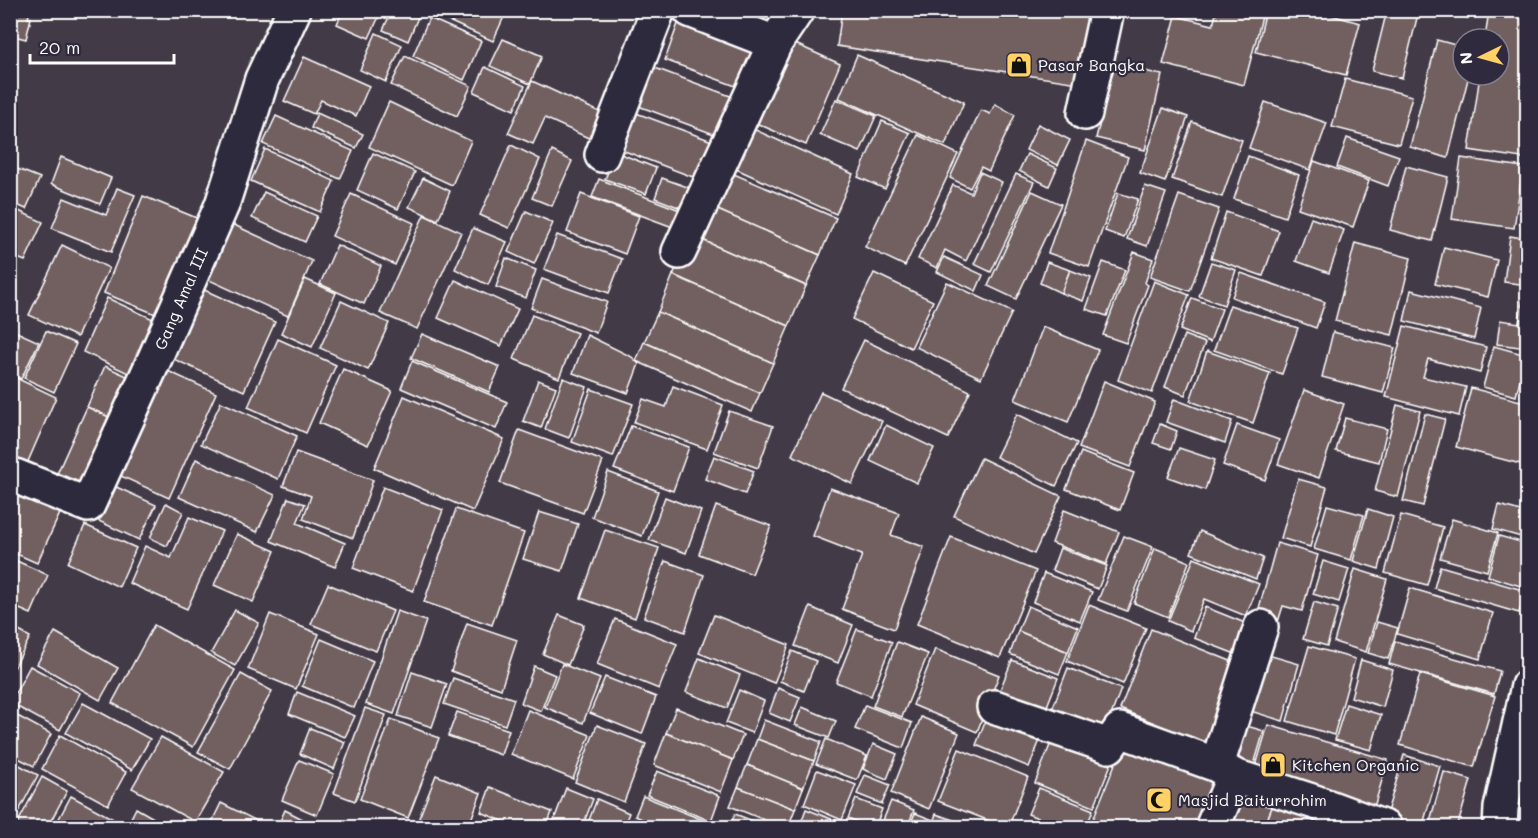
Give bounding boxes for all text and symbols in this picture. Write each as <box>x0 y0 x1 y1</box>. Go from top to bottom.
scale bar <box>30 27 174 65</box>
north arrow <box>1451 27 1511 87</box>
text: 20 m <box>39 35 80 59</box>
shop icon: Pasar Bangka <box>1004 50 1034 80</box>
text: N <box>1455 51 1477 65</box>
place label: Pasar Bangka <box>1038 54 1145 75</box>
street label: Gang Amal III <box>149 245 212 353</box>
shop icon: Kitchen Organic <box>1258 750 1288 780</box>
place label: Kitchen Organic <box>1292 754 1419 775</box>
mosque icon: Masjid Baiturrohim <box>1144 785 1174 815</box>
place label: Masjid Baiturrohim <box>1178 789 1327 810</box>

